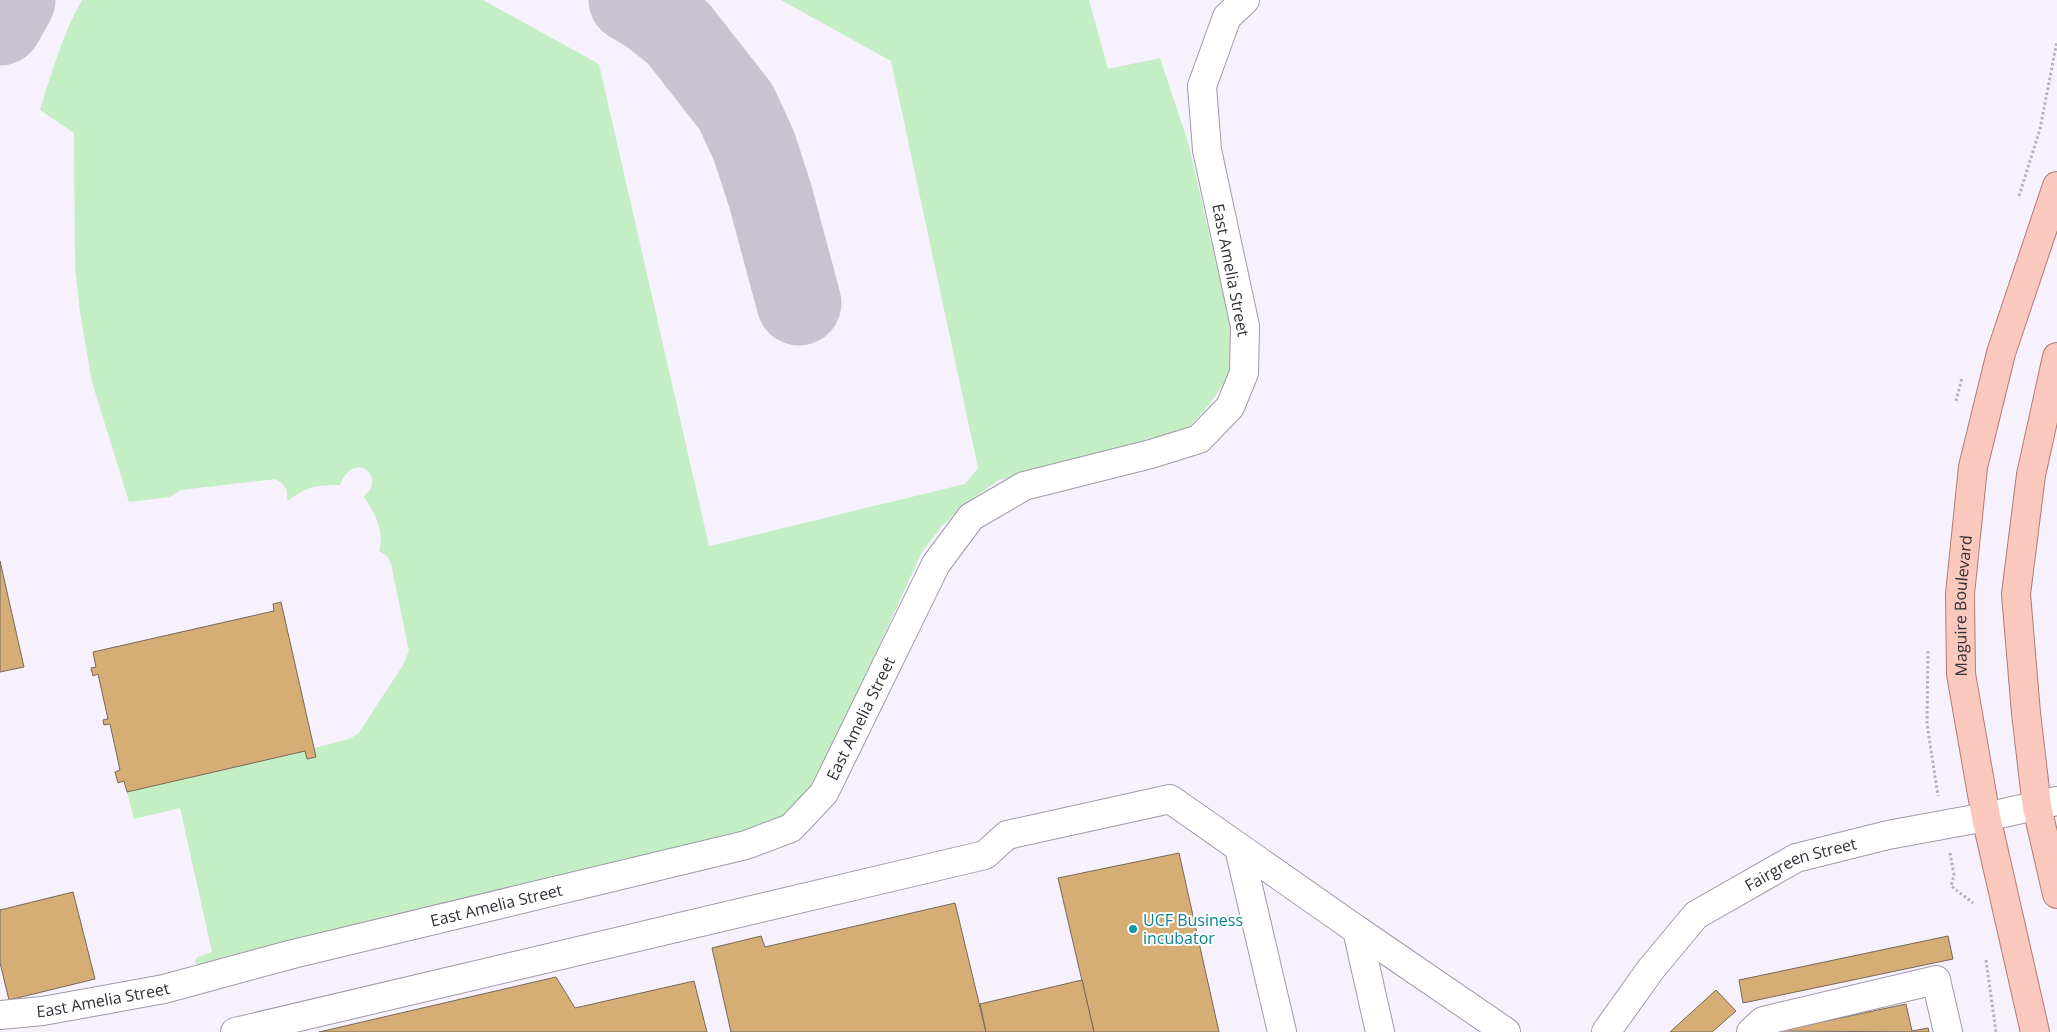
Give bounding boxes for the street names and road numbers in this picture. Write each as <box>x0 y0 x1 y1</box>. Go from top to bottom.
street label: East Amelia Street <box>1207 202 1255 339</box>
street label: Maguire Boulevard <box>1949 534 1977 677</box>
street label: East Amelia Street <box>821 653 900 784</box>
street label: Fairgreen Street <box>1740 832 1859 896</box>
street label: East Amelia Street <box>428 879 565 932</box>
street label: East Amelia Street <box>35 977 172 1023</box>

